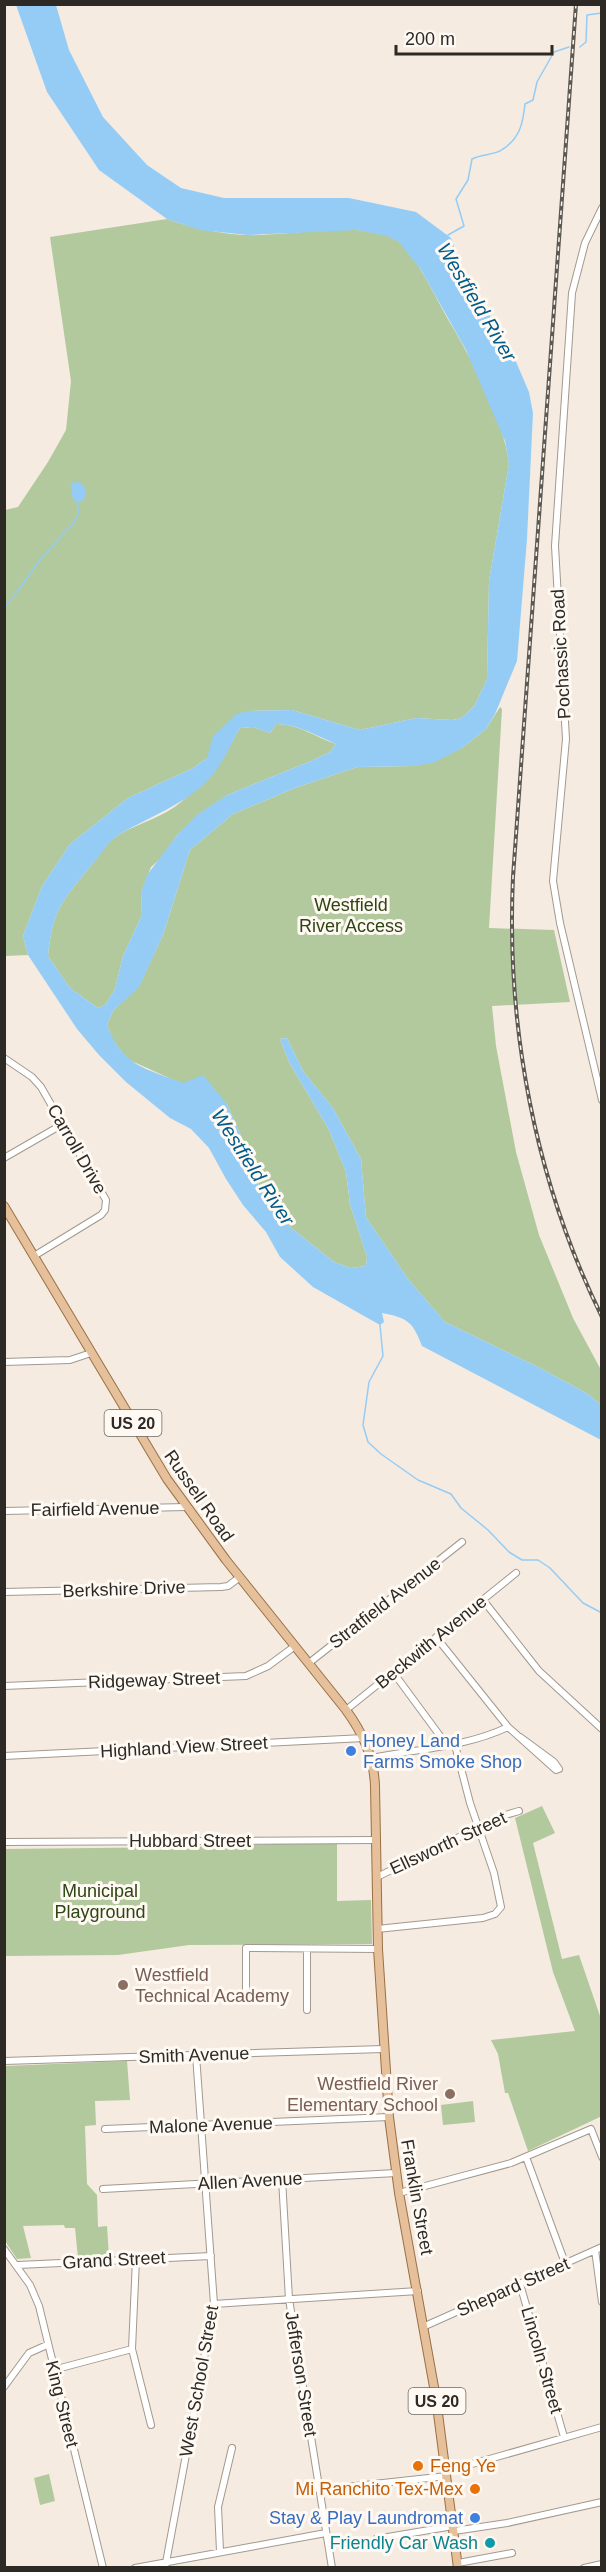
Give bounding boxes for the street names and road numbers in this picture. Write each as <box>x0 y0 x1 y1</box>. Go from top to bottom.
street label: Pochassic Road <box>548 589 574 719</box>
street label: Carroll Drive <box>43 1101 111 1197</box>
road number: US 20 <box>104 1410 162 1436</box>
street label: Russell Road <box>160 1446 238 1546</box>
street label: Fairfield Avenue <box>30 1498 160 1520</box>
street label: Stratfield Avenue <box>325 1553 445 1653</box>
street label: Berkshire Drive <box>62 1577 186 1601</box>
street label: Beckwith Avenue <box>372 1591 490 1693</box>
street label: Ridgeway Street <box>88 1668 220 1692</box>
street label: Highland View Street <box>100 1733 268 1761</box>
street label: Ellsworth Street <box>387 1807 509 1879</box>
street label: Hubbard Street <box>129 1831 251 1851</box>
street label: Smith Avenue <box>138 2043 250 2067</box>
street label: Malone Avenue <box>149 2113 273 2137</box>
street label: Franklin Street <box>397 2138 437 2256</box>
street label: Allen Avenue <box>197 2168 303 2194</box>
street label: Grand Street <box>62 2247 166 2273</box>
street label: Shepard Street <box>454 2253 572 2321</box>
street label: West School Street <box>176 2304 222 2458</box>
street label: Lincoln Street <box>517 2304 567 2416</box>
street label: Jefferson Street <box>281 2310 321 2438</box>
street label: King Street <box>42 2358 82 2450</box>
road number: US 20 <box>408 2388 466 2414</box>

